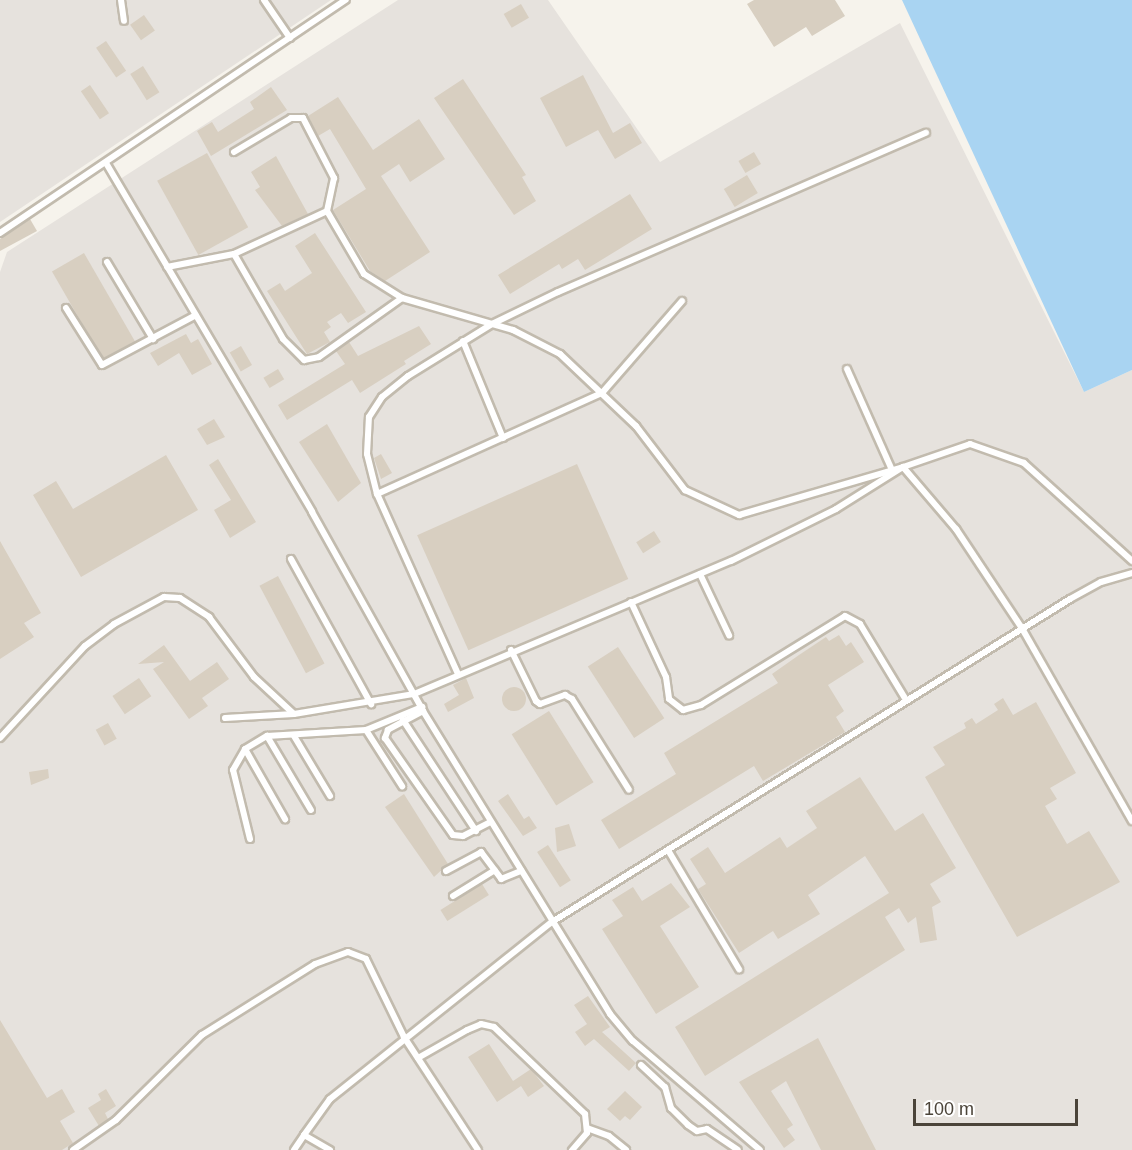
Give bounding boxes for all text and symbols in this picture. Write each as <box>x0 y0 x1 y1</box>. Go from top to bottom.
scale bar <box>916 1087 1081 1125</box>
text: 100 m <box>924 1099 974 1119</box>

